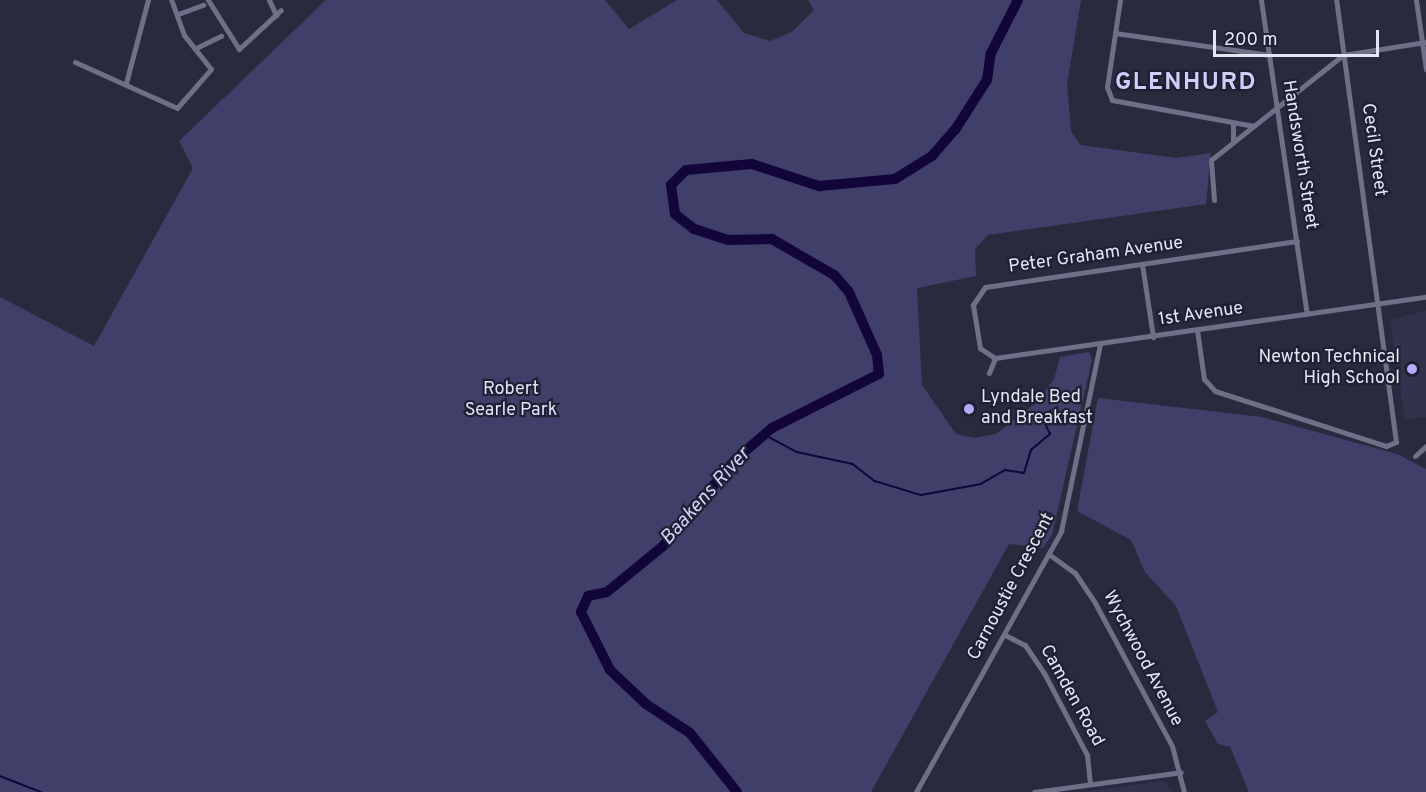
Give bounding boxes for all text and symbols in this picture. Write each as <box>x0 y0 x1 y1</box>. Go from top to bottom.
scale bar <box>1216 18 1382 56</box>
text: 200 m <box>1224 29 1277 52</box>
district label: GLENHURD <box>1115 70 1257 98</box>
street label: Handsworth Street <box>1277 79 1321 231</box>
street label: Cecil Street <box>1356 102 1390 198</box>
street label: Peter Graham Avenue <box>1007 233 1185 279</box>
street label: 1st Avenue <box>1157 298 1245 332</box>
place label: Newton Technical High School <box>1258 348 1400 391</box>
marker: Newton Technical High School <box>1405 362 1419 376</box>
park label: Robert Searle Park <box>465 380 557 422</box>
place label: Lyndale Bed and Breakfast <box>981 388 1093 430</box>
marker: Lyndale Bed and Breakfast <box>962 402 976 416</box>
water label: Baakens River <box>656 443 756 551</box>
street label: Carnoustie Crescent <box>964 510 1060 664</box>
street label: Wychwood Avenue <box>1097 587 1187 731</box>
street label: Camden Road <box>1034 641 1108 751</box>

